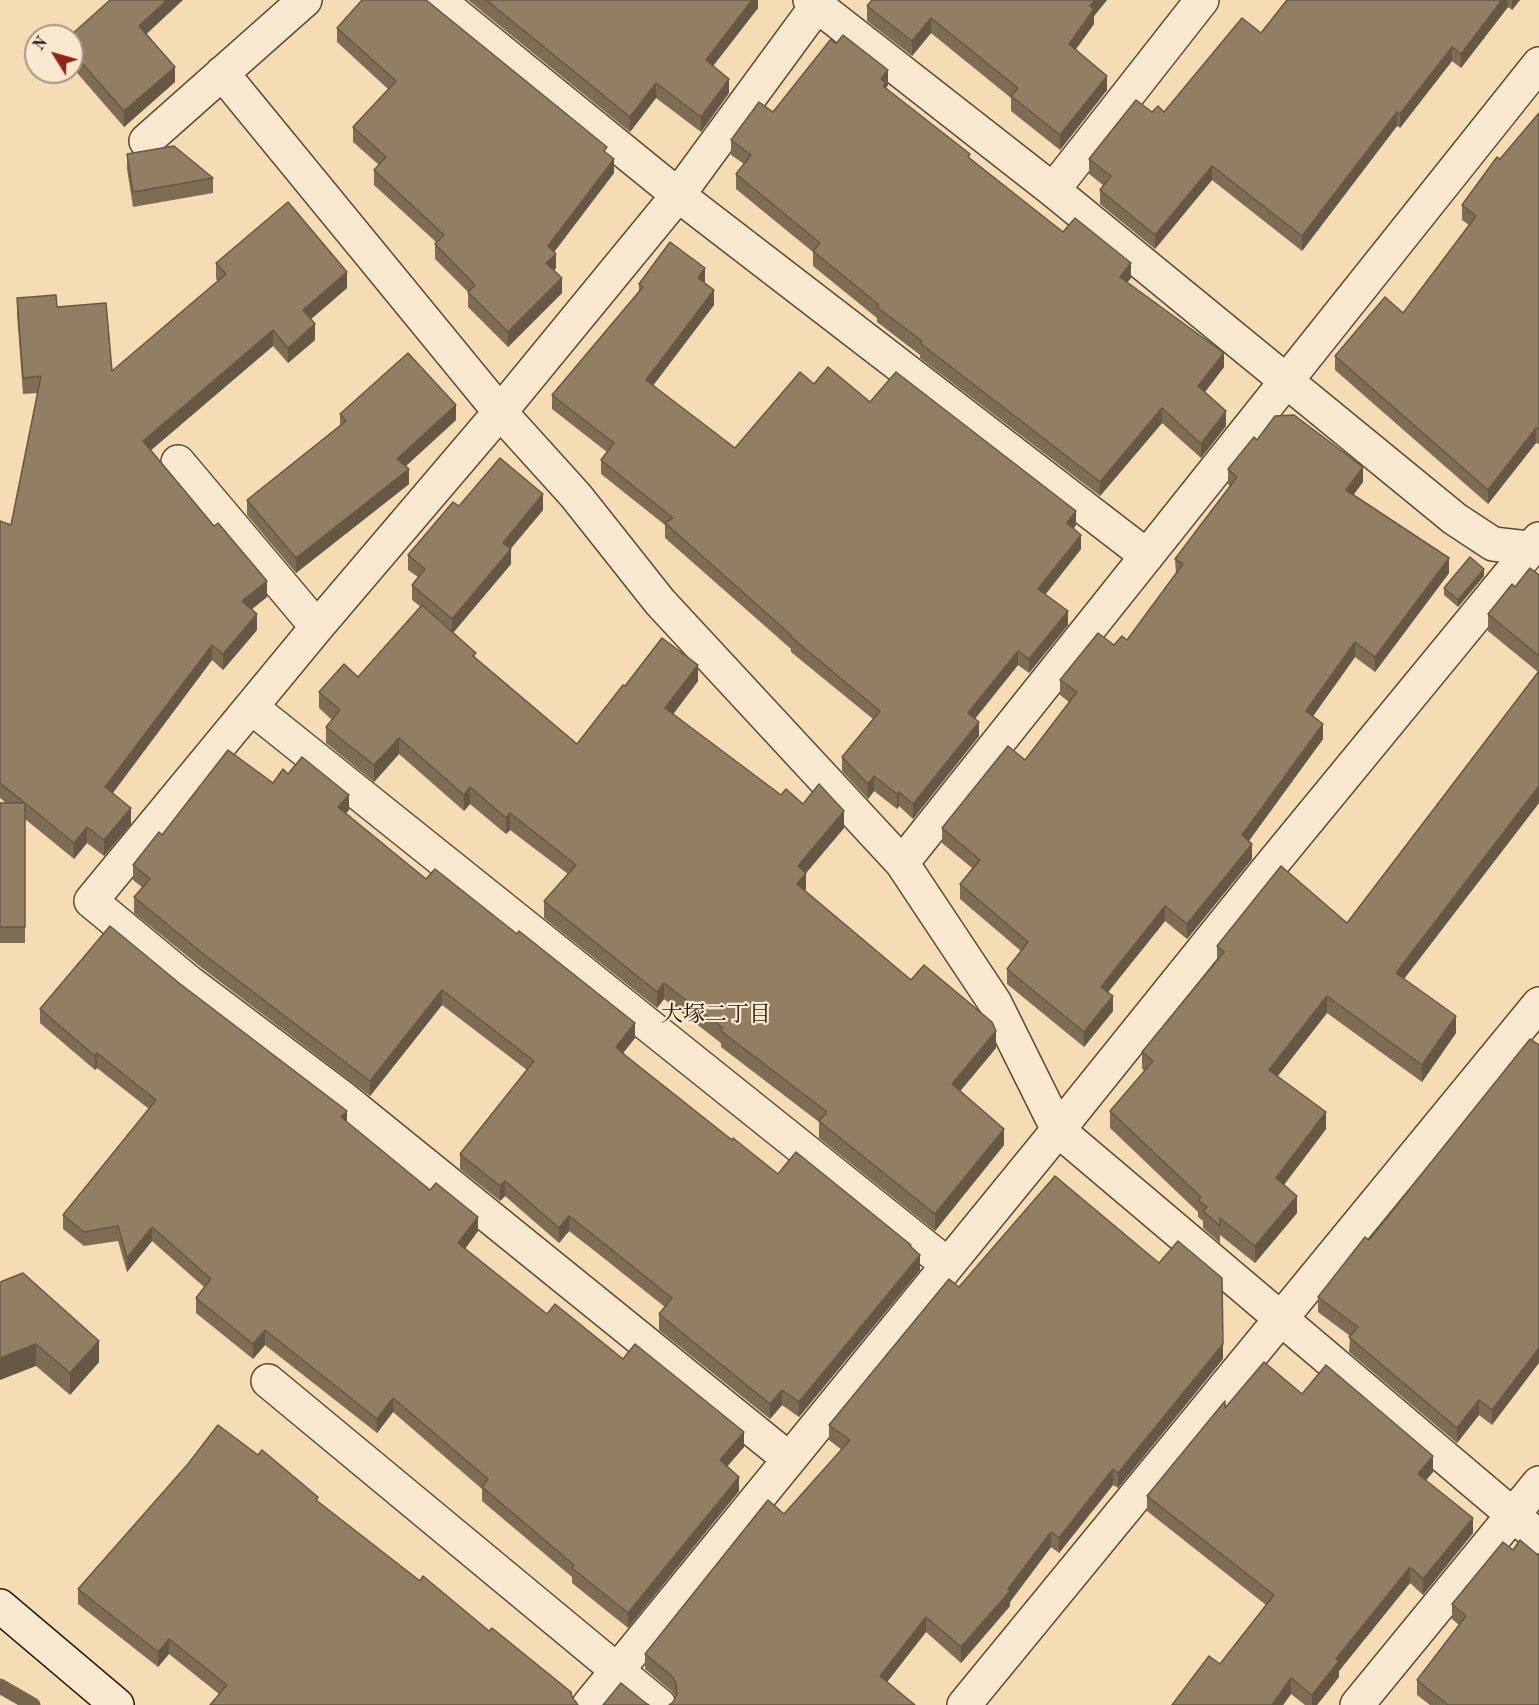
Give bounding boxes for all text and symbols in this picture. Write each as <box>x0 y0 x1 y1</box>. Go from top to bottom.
north arrow <box>24 24 84 84</box>
text: N <box>31 35 51 54</box>
district label: 大塚二丁目 <box>661 1002 771 1028</box>

